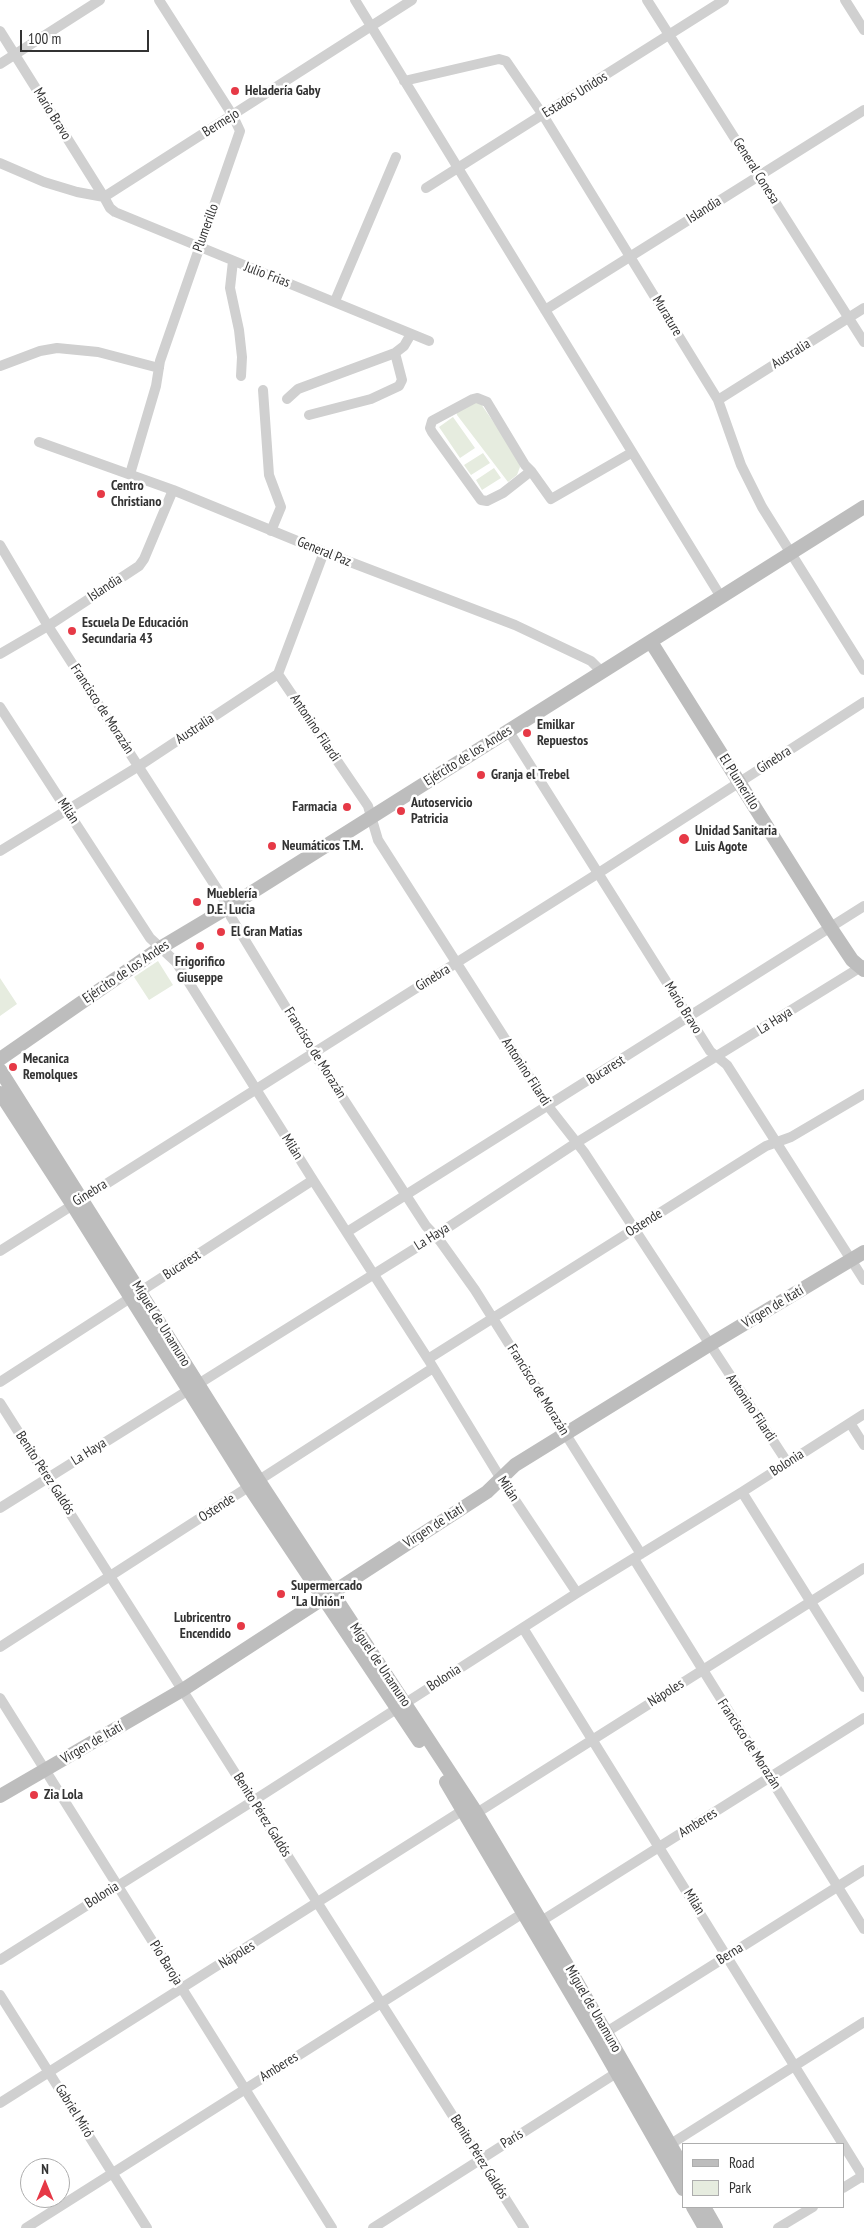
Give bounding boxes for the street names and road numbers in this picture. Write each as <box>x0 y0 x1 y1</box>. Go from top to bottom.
street label: Estados Unidos <box>539 68 611 122</box>
street label: Mario Bravo <box>30 85 74 143</box>
street label: Bermejo <box>200 105 242 141</box>
street label: General Conesa <box>729 135 783 207</box>
street label: Islandia <box>684 193 724 227</box>
street label: Plumerillo <box>190 202 222 254</box>
street label: Julio Frias <box>242 259 292 291</box>
street label: Murature <box>648 293 686 339</box>
street label: Australia <box>768 336 814 372</box>
street label: General Paz <box>295 534 353 570</box>
street label: Islandia <box>85 571 125 605</box>
street label: Francisco de Morazán <box>67 661 137 757</box>
street label: Antonino Filardi <box>286 691 344 765</box>
street label: Australia <box>173 710 217 748</box>
street label: Ejército de los Andes <box>421 722 515 790</box>
street label: Ginebra <box>754 743 794 777</box>
street label: El Plumerillo <box>715 751 763 813</box>
street label: Milán <box>54 795 82 827</box>
street label: Ejército de los Andes <box>80 937 172 1007</box>
street label: Ginebra <box>413 961 453 995</box>
street label: Mario Bravo <box>661 979 705 1037</box>
street label: La Haya <box>754 1004 796 1038</box>
street label: Francisco de Morazán <box>280 1005 350 1101</box>
street label: Antonino Filardi <box>498 1035 554 1109</box>
street label: Bucarest <box>584 1052 628 1088</box>
street label: Milán <box>278 1131 306 1163</box>
street label: Ginebra <box>70 1176 110 1210</box>
street label: Ostende <box>623 1205 665 1241</box>
street label: La Haya <box>411 1220 453 1254</box>
street label: Bucarest <box>160 1247 204 1283</box>
street label: Miguel de Unamuno <box>128 1278 194 1370</box>
street label: Virgen de Itatí <box>739 1282 807 1332</box>
street label: Francisco de Morazán <box>503 1342 573 1438</box>
street label: Antonino Filardi <box>722 1371 780 1445</box>
street label: Benito Pérez Galdós <box>12 1428 78 1518</box>
street label: La Haya <box>68 1435 110 1469</box>
street label: Bolonia <box>767 1446 807 1480</box>
street label: Milán <box>494 1473 522 1505</box>
street label: Ostende <box>196 1490 238 1526</box>
street label: Virgen de Itatí <box>401 1500 467 1552</box>
street label: Miguel de Unamuno <box>346 1620 414 1710</box>
street label: Bolonia <box>424 1661 464 1695</box>
street label: Nápoles <box>645 1676 687 1710</box>
street label: Francisco de Morazán <box>714 1696 784 1792</box>
street label: Virgen de Itatí <box>58 1719 126 1767</box>
street label: Benito Pérez Galdós <box>229 1770 295 1860</box>
street label: Amberes <box>676 1805 720 1841</box>
street label: Bolonia <box>82 1878 122 1912</box>
street label: Milán <box>680 1886 708 1918</box>
street label: Pío Baroja <box>146 1938 186 1988</box>
street label: Nápoles <box>216 1938 258 1972</box>
street label: Berna <box>714 1939 746 1969</box>
street label: Miguel de Unamuno <box>561 1963 625 2055</box>
street label: Amberes <box>257 2049 301 2085</box>
street label: Gabriel Miró <box>51 2081 97 2141</box>
street label: Benito Pérez Galdós <box>446 2112 512 2202</box>
street label: París <box>498 2126 526 2152</box>

